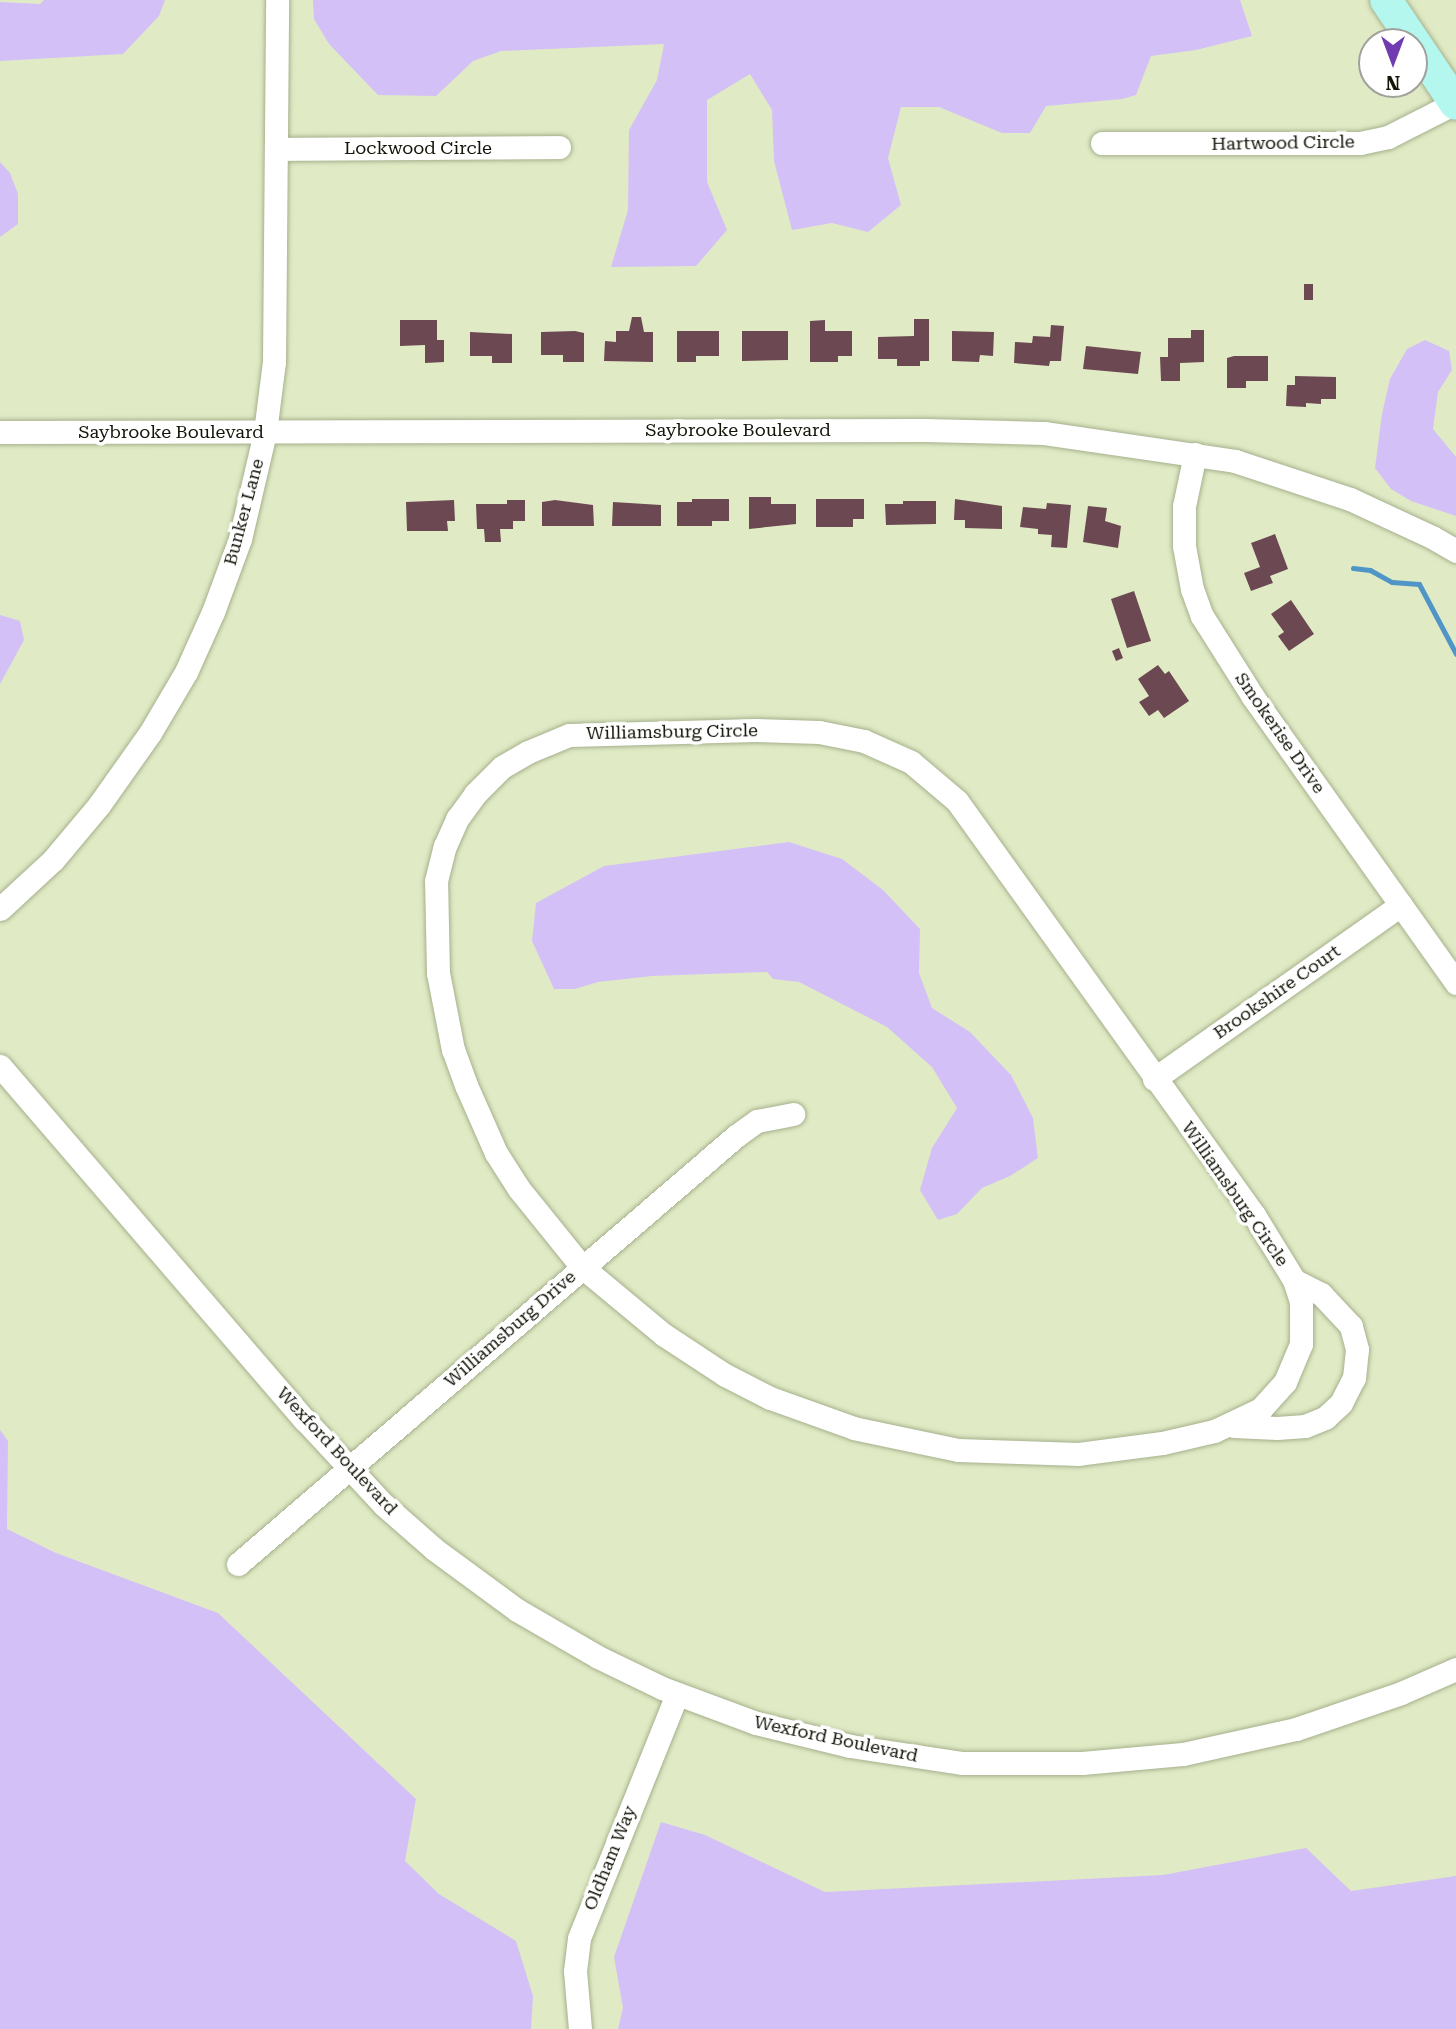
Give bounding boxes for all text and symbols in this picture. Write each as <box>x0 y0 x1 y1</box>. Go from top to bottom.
north arrow <box>1358 28 1428 98</box>
text: N <box>1386 71 1400 94</box>
street label: Hartwood Circle <box>1211 131 1355 155</box>
street label: Lockwood Circle <box>344 137 492 159</box>
street label: Saybrooke Boulevard <box>645 419 831 441</box>
street label: Saybrooke Boulevard <box>78 421 264 443</box>
street label: Bunker Lane <box>219 456 269 568</box>
street label: Smokerise Drive <box>1230 668 1330 798</box>
street label: Williamsburg Circle <box>586 720 758 744</box>
street label: Brookshire Court <box>1209 940 1345 1044</box>
street label: Williamsburg Circle <box>1177 1117 1293 1271</box>
street label: Williamsburg Drive <box>440 1266 580 1392</box>
street label: Wexford Boulevard <box>272 1383 402 1519</box>
street label: Wexford Boulevard <box>752 1711 920 1767</box>
street label: Oldham Way <box>579 1802 641 1914</box>

